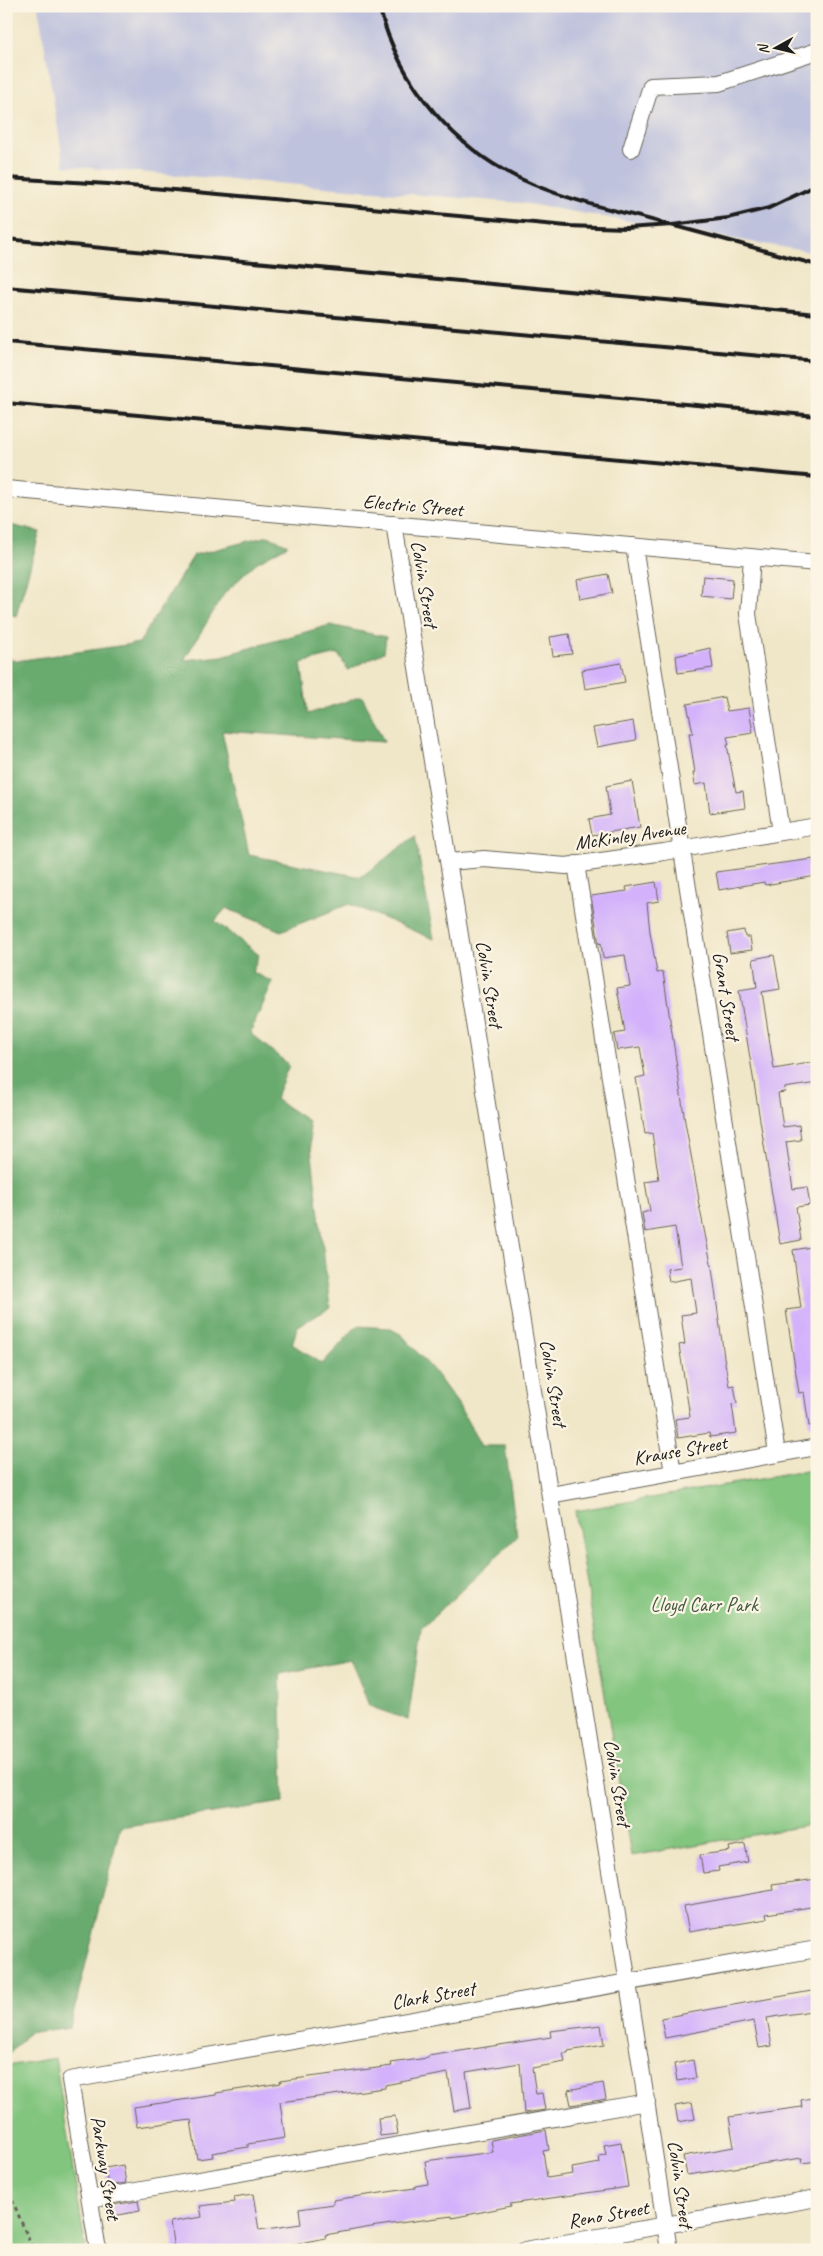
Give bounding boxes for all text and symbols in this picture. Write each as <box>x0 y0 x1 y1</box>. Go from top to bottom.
north arrow <box>750 22 800 72</box>
text: N <box>754 42 773 55</box>
street label: Electric Street <box>362 489 466 523</box>
street label: Colvin Street <box>405 539 444 633</box>
street label: McKinley Avenue <box>573 815 689 856</box>
street label: Colvin Street <box>470 939 509 1033</box>
street label: Grant Street <box>707 950 746 1045</box>
street label: Colvin Street <box>534 1338 573 1432</box>
street label: Krause Street <box>631 1430 731 1471</box>
park label: Lloyd Carr Park <box>651 1592 759 1617</box>
street label: Colvin Street <box>598 1738 637 1832</box>
street label: Clark Street <box>389 1975 480 2015</box>
street label: Parkway Street <box>85 2114 126 2224</box>
street label: Colvin Street <box>662 2139 699 2233</box>
street label: Reno Street <box>566 2195 653 2234</box>

